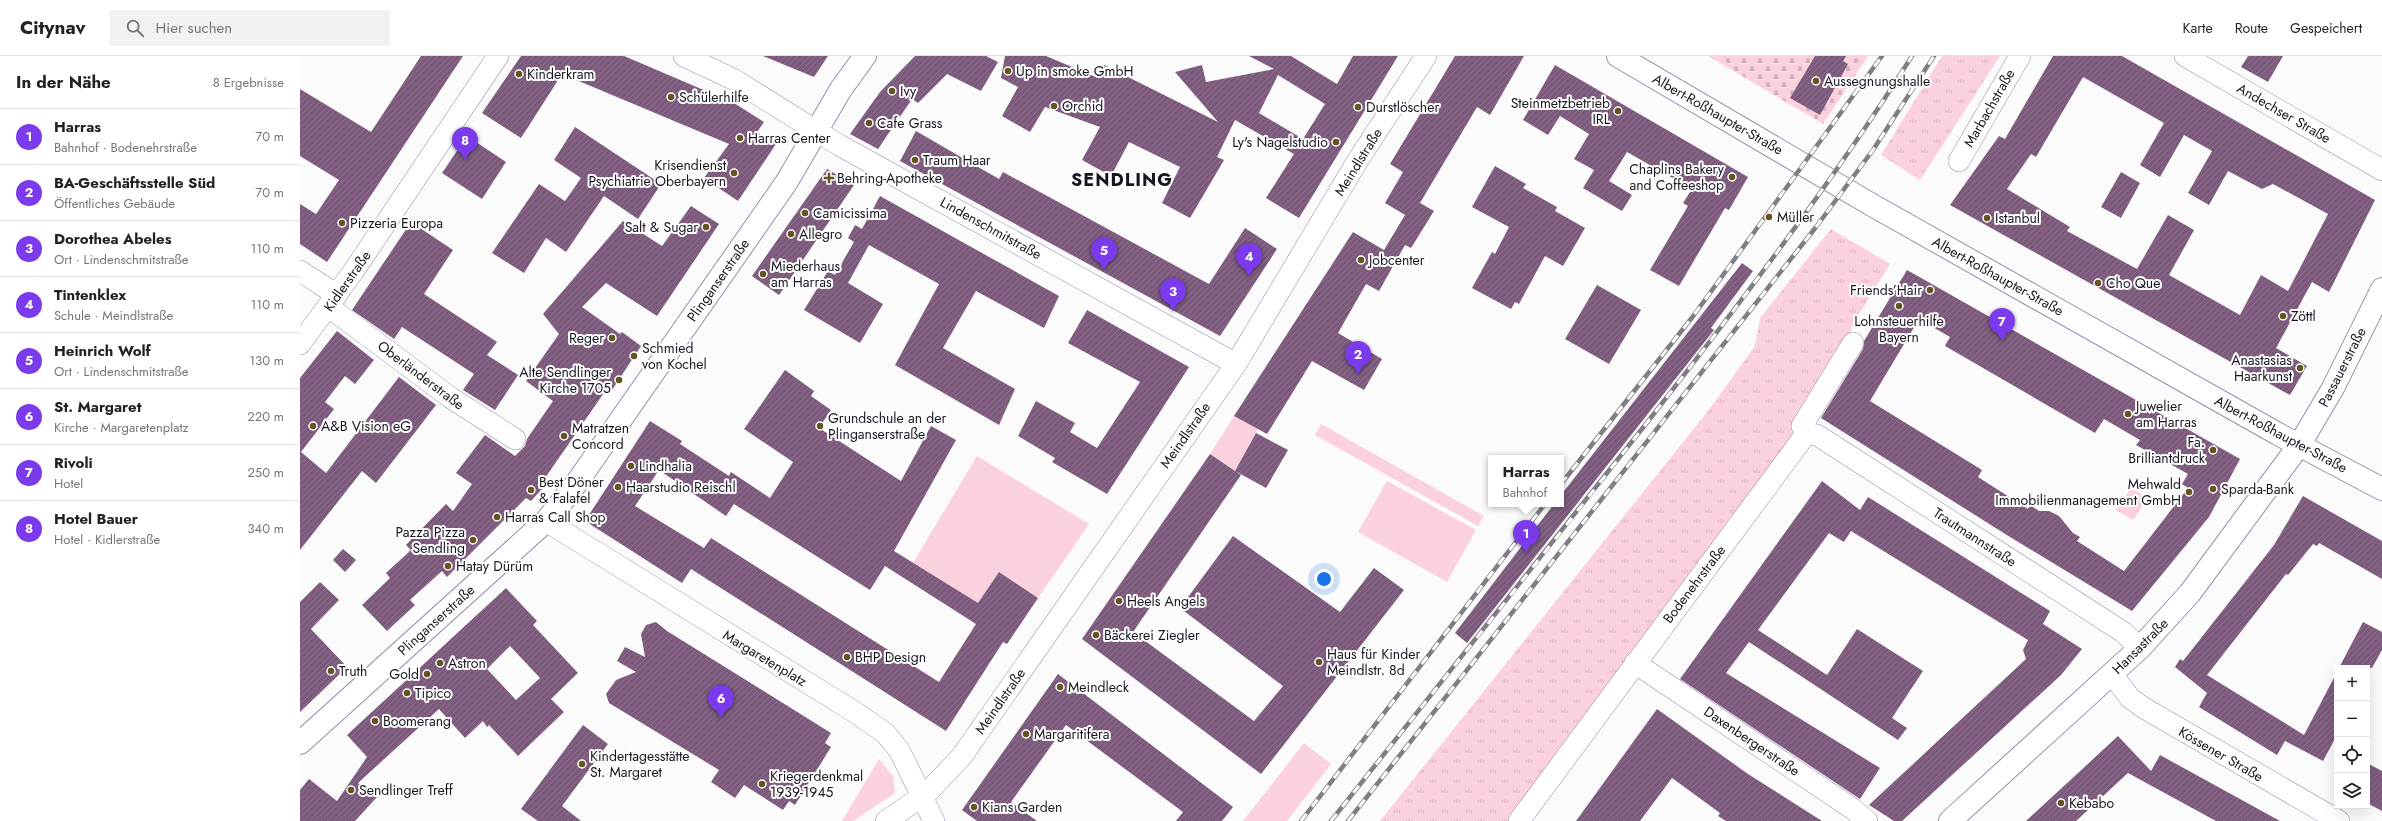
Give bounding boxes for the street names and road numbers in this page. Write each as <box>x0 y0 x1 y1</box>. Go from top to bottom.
street label: Marbachstraße <box>1959 65 2019 151</box>
street label: Albert-Roßhaupter-Straße <box>1649 68 1787 160</box>
street label: Andechser Straße <box>2233 78 2335 148</box>
street label: Meindlstraße <box>1329 124 1387 200</box>
street label: Lindenschmitstraße <box>937 192 1045 264</box>
street label: Albert-Roßhaupter-Straße <box>1929 231 2067 321</box>
street label: Plinganserstraße <box>682 234 754 326</box>
street label: Kidlerstraße <box>319 246 375 316</box>
street label: Passauerstraße <box>2313 324 2371 410</box>
street label: Oberländerstraße <box>373 336 469 414</box>
street label: Albert-Roßhaupter-Straße <box>2211 391 2351 477</box>
street label: Meindlstraße <box>1155 398 1215 472</box>
street label: Trautmannstraße <box>1929 503 2021 571</box>
street label: Bodenehrstraße <box>1658 541 1730 627</box>
street label: Plinganserstraße <box>393 580 479 660</box>
street label: Hansastraße <box>2107 613 2173 679</box>
street label: Margaretenplatz <box>719 625 811 691</box>
street label: Meindlstraße <box>970 664 1030 738</box>
street label: Daxenbergerstraße <box>1700 701 1804 781</box>
street label: Kössener Straße <box>2175 722 2267 786</box>

